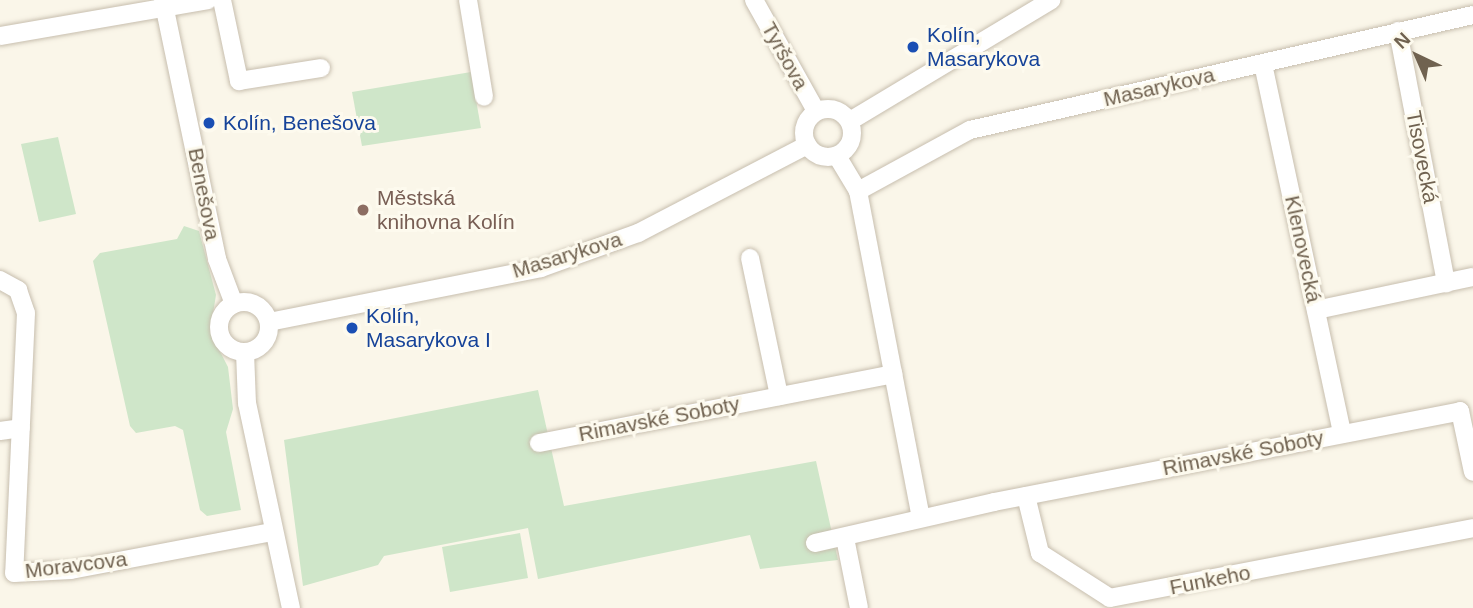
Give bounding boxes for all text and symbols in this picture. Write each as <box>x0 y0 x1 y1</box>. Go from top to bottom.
street label: Tyršova <box>756 18 814 94</box>
north arrow <box>1382 21 1452 91</box>
place label: Kolín, Masarykova <box>927 22 1040 72</box>
text: N <box>1390 28 1414 53</box>
marker: Kolín, Masarykova <box>905 39 921 55</box>
street label: Masarykova <box>1101 62 1217 112</box>
street label: Tisovecká <box>1401 109 1443 205</box>
place label: Kolín, Benešova <box>223 110 376 136</box>
marker: Kolín, Benešova <box>201 115 217 131</box>
street label: Benešova <box>183 146 225 242</box>
place label: Městská knihovna Kolín <box>377 185 515 235</box>
street label: Klenovecká <box>1279 193 1327 305</box>
marker: Městská knihovna Kolín <box>355 202 371 218</box>
street label: Masarykova <box>509 226 625 284</box>
place label: Kolín, Masarykova I <box>366 303 491 353</box>
marker: Kolín, Masarykova I <box>344 320 360 336</box>
street label: Rimavské Soboty <box>576 391 742 447</box>
street label: Rimavské Soboty <box>1160 425 1326 481</box>
street label: Moravcova <box>23 546 129 584</box>
street label: Funkeho <box>1167 560 1253 600</box>

